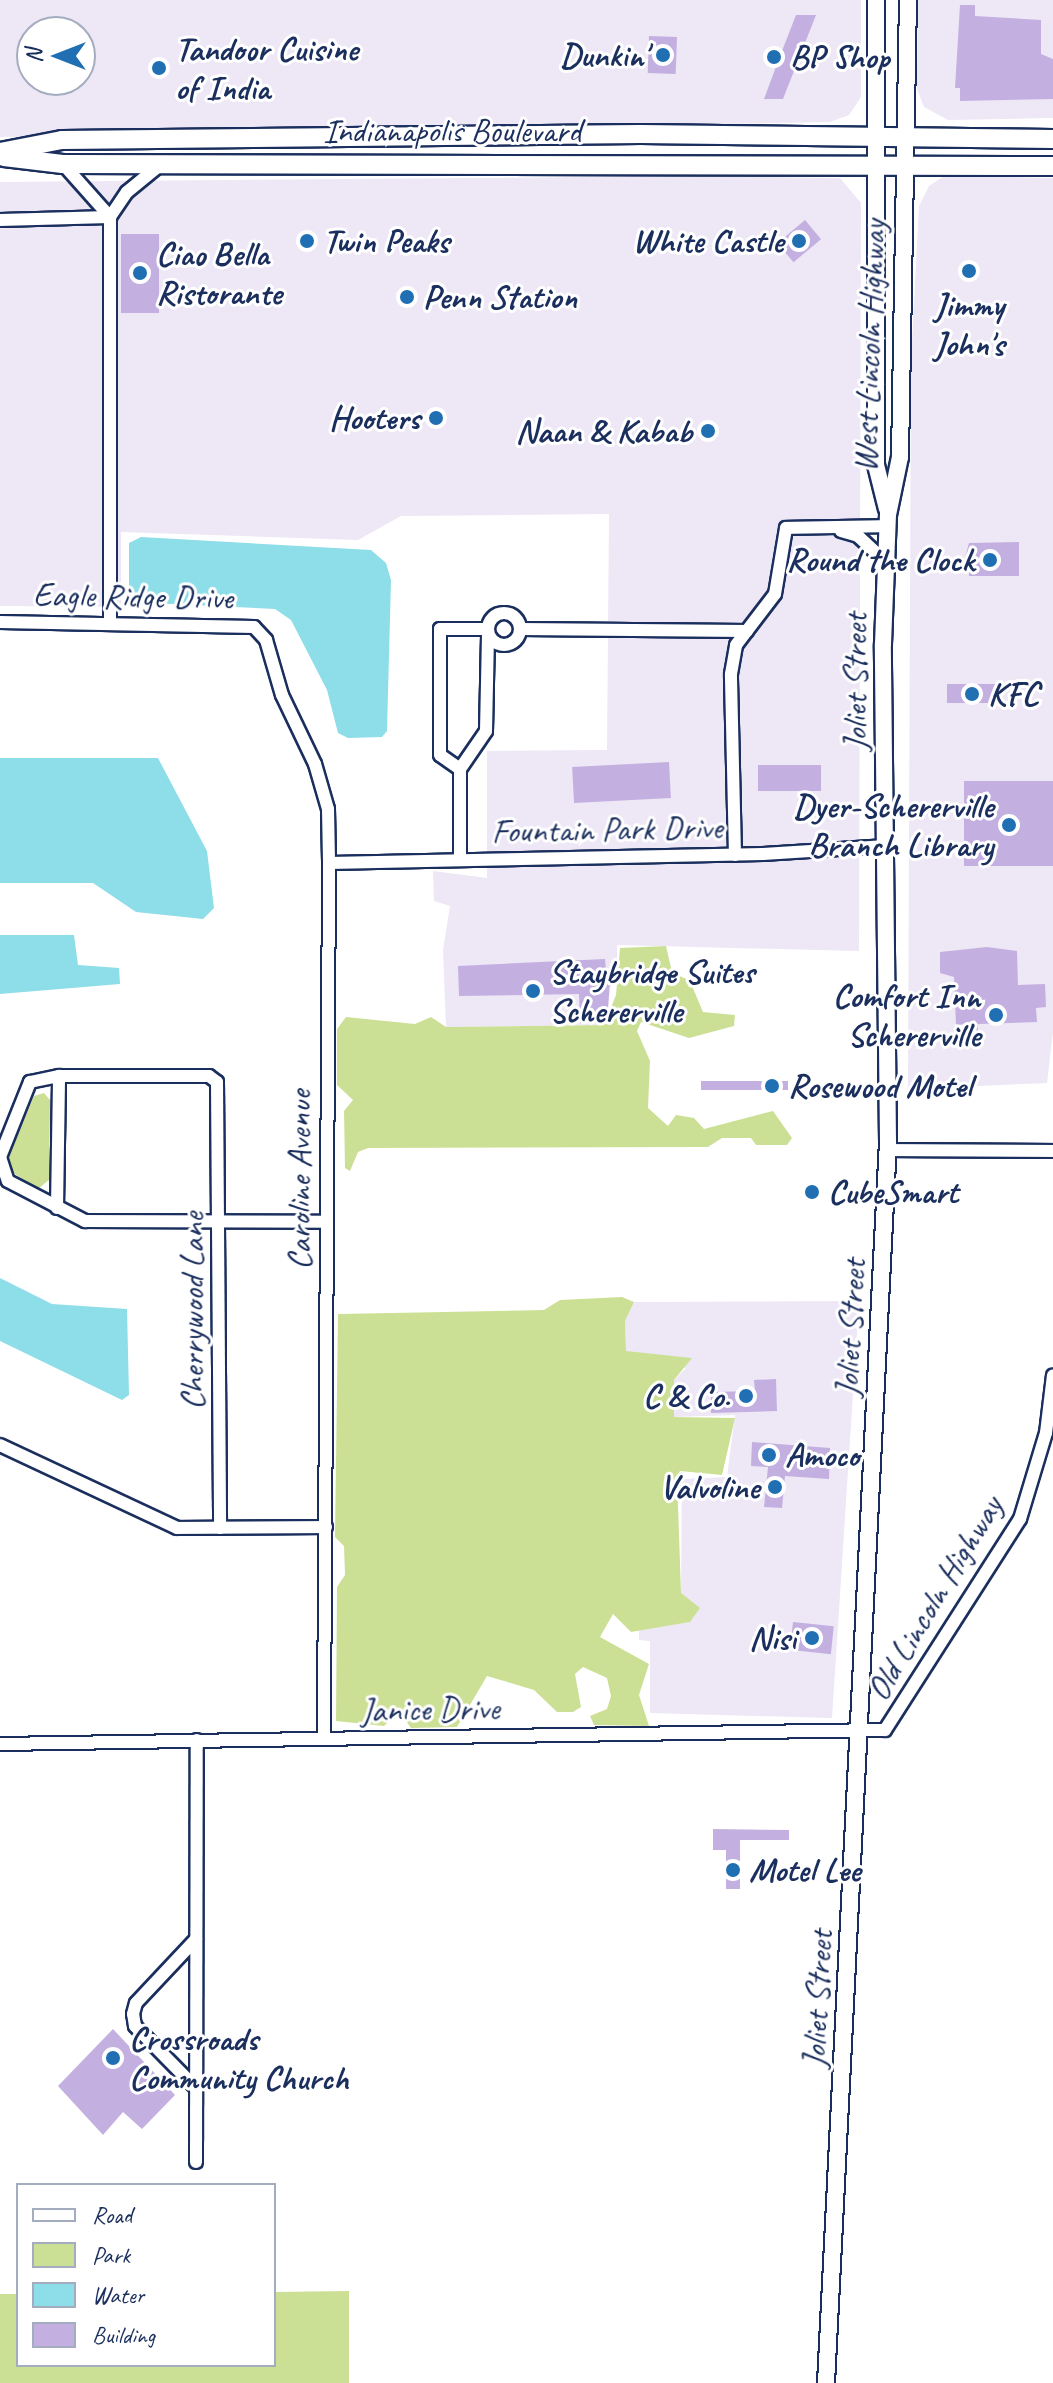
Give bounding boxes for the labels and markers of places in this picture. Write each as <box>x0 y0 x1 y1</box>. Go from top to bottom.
place label: Tandoor Cuisine of India <box>175 28 358 108</box>
place label: Dunkin' <box>560 35 647 75</box>
place label: BP Shop <box>790 37 890 77</box>
marker: Dunkin' <box>654 46 672 64</box>
marker: BP Shop <box>765 48 783 66</box>
marker: Tandoor Cuisine of India <box>150 59 168 77</box>
place label: Twin Peaks <box>323 221 449 261</box>
place label: White Castle <box>632 221 783 261</box>
marker: Twin Peaks <box>298 232 316 250</box>
marker: White Castle <box>790 232 808 250</box>
place label: Ciao Bella Ristorante <box>156 233 281 312</box>
marker: Jimmy John's <box>960 262 978 280</box>
marker: Ciao Bella Ristorante <box>131 264 149 282</box>
place label: Penn Station <box>423 277 579 317</box>
place label: Jimmy John's <box>934 284 1004 364</box>
marker: Penn Station <box>398 288 416 306</box>
place label: Hooters <box>329 398 420 438</box>
marker: Hooters <box>427 409 445 427</box>
place label: Naan & Kabab <box>515 411 692 451</box>
marker: Naan & Kabab <box>699 422 717 440</box>
place label: Round the Clock <box>787 540 974 580</box>
marker: Round the Clock <box>981 551 999 569</box>
place label: KFC <box>988 674 1038 714</box>
marker: KFC <box>963 685 981 703</box>
place label: Dyer-Schererville Branch Library <box>793 785 993 864</box>
marker: Dyer-Schererville Branch Library <box>1000 816 1018 834</box>
place label: Staybridge Suites Schererville <box>549 951 754 1030</box>
place label: Comfort Inn Schererville <box>833 975 980 1054</box>
marker: Staybridge Suites Schererville <box>524 982 542 1000</box>
marker: Comfort Inn Schererville <box>987 1006 1005 1024</box>
place label: Rosewood Motel <box>788 1066 972 1106</box>
marker: Rosewood Motel <box>763 1077 781 1095</box>
place label: CubeSmart <box>828 1172 958 1212</box>
marker: CubeSmart <box>803 1183 821 1201</box>
place label: C & Co. <box>643 1376 730 1416</box>
marker: C & Co. <box>737 1387 755 1405</box>
place label: Amoco <box>785 1435 859 1475</box>
marker: Amoco <box>760 1446 778 1464</box>
place label: Valvoline <box>660 1467 759 1507</box>
marker: Valvoline <box>766 1478 784 1496</box>
place label: Nisi <box>749 1618 796 1658</box>
marker: Nisi <box>803 1629 821 1647</box>
place label: Motel Lee <box>749 1850 860 1890</box>
marker: Motel Lee <box>724 1861 742 1879</box>
place label: Crossroads Community Church <box>129 2018 350 2098</box>
marker: Crossroads Community Church <box>104 2049 122 2067</box>

